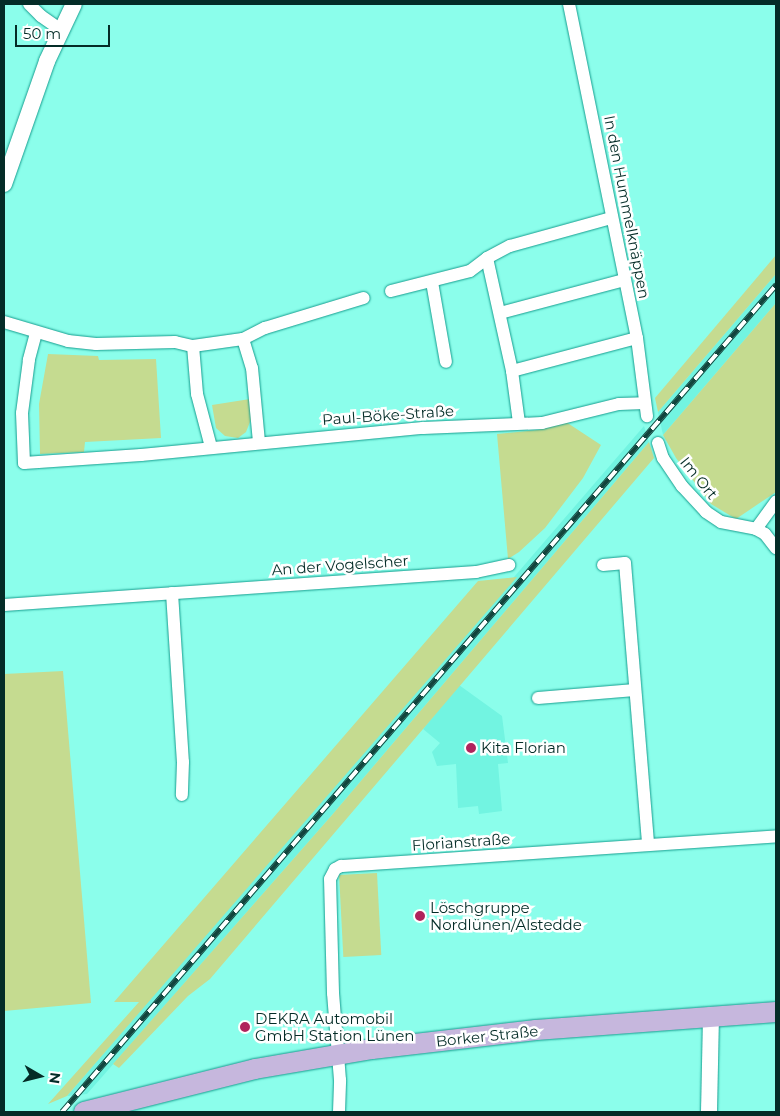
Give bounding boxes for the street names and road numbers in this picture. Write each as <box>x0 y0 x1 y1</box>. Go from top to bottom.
street label: In den Hummelknäppen <box>600 114 654 300</box>
street label: Paul-Böke-Straße <box>322 401 454 429</box>
street label: Im Ort <box>676 453 722 503</box>
street label: An der Vogelscher <box>271 551 409 579</box>
street label: Florianstraße <box>411 830 511 854</box>
street label: Borker Straße <box>435 1022 539 1050</box>

